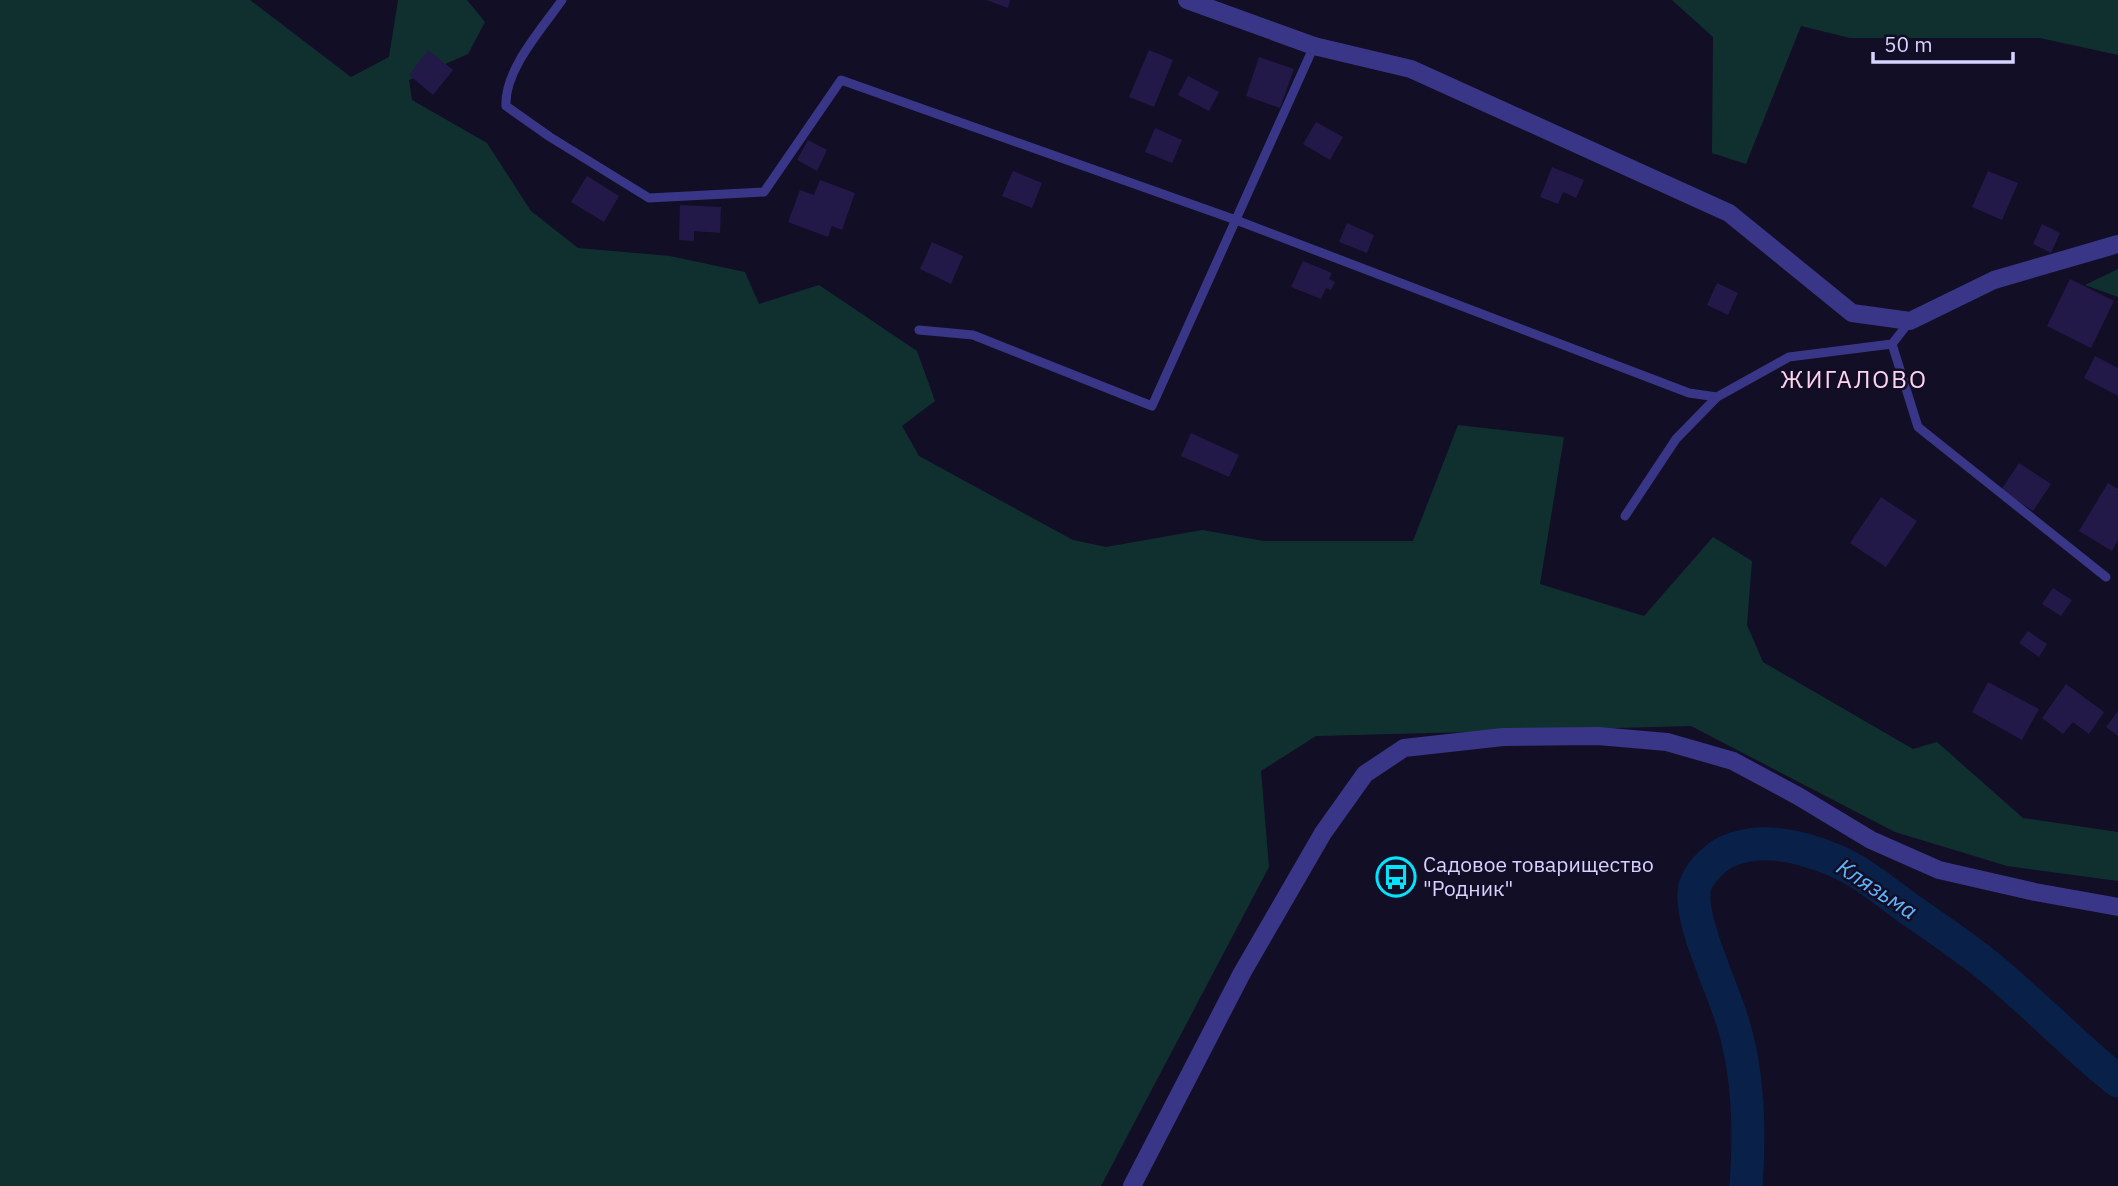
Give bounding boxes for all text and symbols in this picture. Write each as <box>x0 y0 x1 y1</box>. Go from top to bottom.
scale bar <box>1873 21 2013 65</box>
text: 50 m <box>1884 30 1933 58</box>
district label: ЖИГАЛОВО <box>1780 363 1928 395</box>
place label: Садовое товарищество "Родник" <box>1423 850 1654 902</box>
water label: Клязьма <box>1831 851 1924 925</box>
bus stop icon: Садовое товарищество "Родник" <box>1375 856 1417 898</box>

